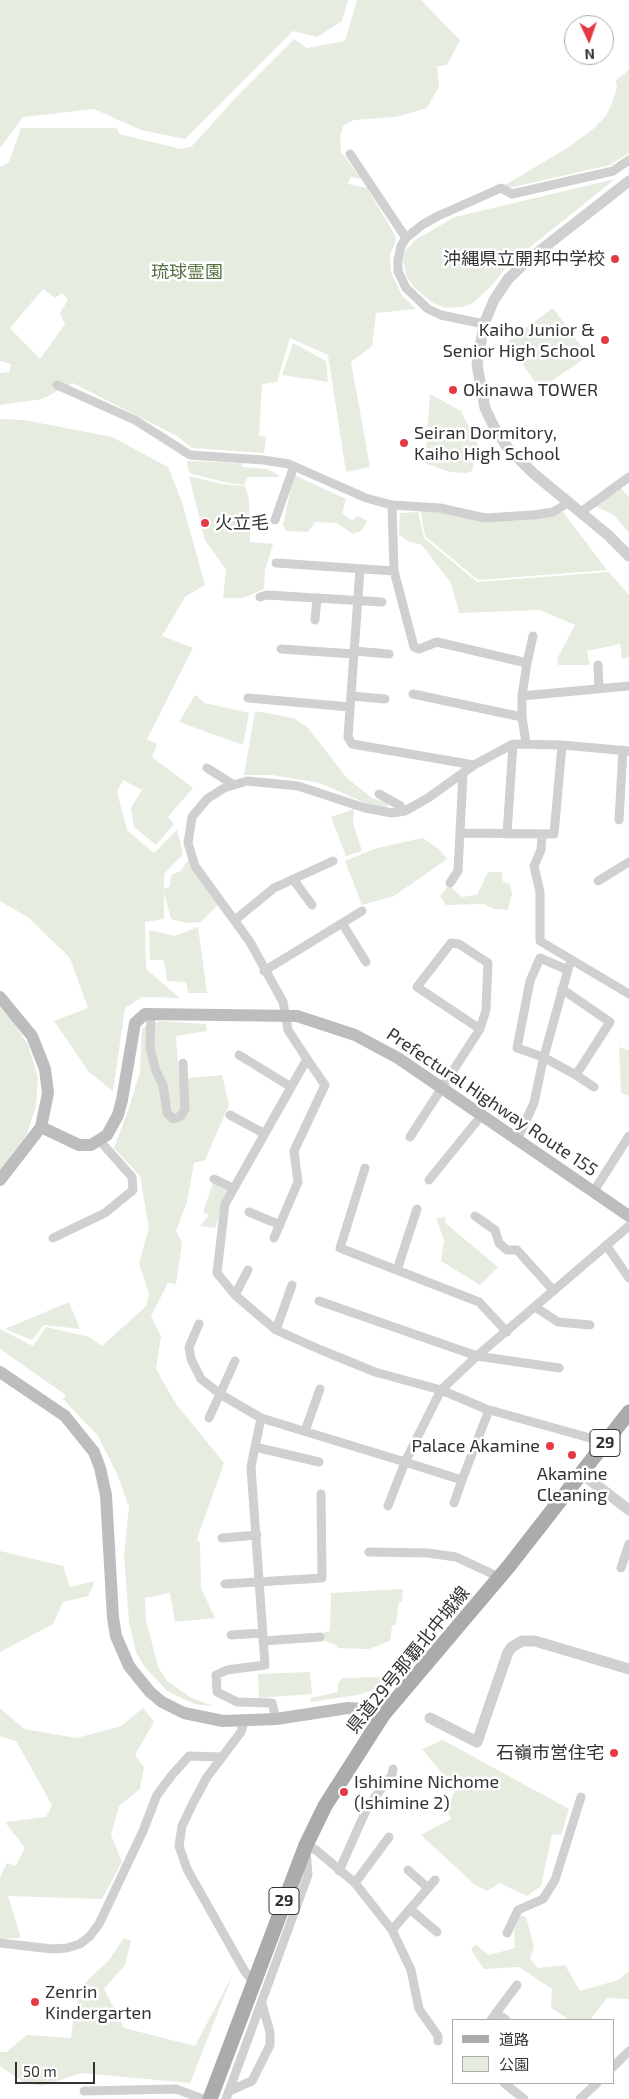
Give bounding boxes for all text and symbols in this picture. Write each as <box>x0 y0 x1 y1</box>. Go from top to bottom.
north arrow <box>564 15 614 65</box>
text: N <box>584 46 595 63</box>
place label: 沖縄県立開邦中学校 <box>443 248 605 270</box>
marker: 沖縄県立開邦中学校 <box>609 253 621 265</box>
park label: 琉球霊園 <box>151 261 223 283</box>
place label: Kaiho Junior & Senior High School <box>443 319 595 362</box>
marker: Kaiho Junior & Senior High School <box>599 334 611 346</box>
place label: Okinawa TOWER <box>463 379 598 401</box>
marker: Okinawa TOWER <box>447 384 459 396</box>
place label: Seiran Dormitory, Kaiho High School <box>414 422 560 464</box>
marker: Seiran Dormitory, Kaiho High School <box>398 437 410 449</box>
place label: 火立毛 <box>215 512 269 534</box>
marker: 火立毛 <box>199 517 211 529</box>
street label: Prefectural Highway Route 155 <box>382 1023 602 1181</box>
road number: 29 <box>590 1430 620 1456</box>
place label: Palace Akamine <box>411 1435 540 1457</box>
marker: Palace Akamine <box>544 1440 556 1452</box>
marker: Akamine Cleaning <box>566 1449 578 1461</box>
place label: Akamine Cleaning <box>537 1463 607 1506</box>
street label: 県道29号那覇北中城線 <box>342 1582 474 1738</box>
place label: 石嶺市営住宅 <box>496 1742 604 1764</box>
marker: 石嶺市営住宅 <box>608 1747 620 1759</box>
place label: Ishimine Nichome (Ishimine 2) <box>354 1771 499 1814</box>
marker: Ishimine Nichome (Ishimine 2) <box>338 1786 350 1798</box>
road number: 29 <box>269 1888 299 1914</box>
place label: Zenrin Kindergarten <box>45 1981 152 2024</box>
marker: Zenrin Kindergarten <box>29 1996 41 2008</box>
legend <box>452 2019 614 2084</box>
text: 道路 <box>499 2030 529 2048</box>
scale bar <box>18 2052 98 2084</box>
text: 公園 <box>499 2055 529 2073</box>
text: 50 m <box>23 2062 57 2080</box>

